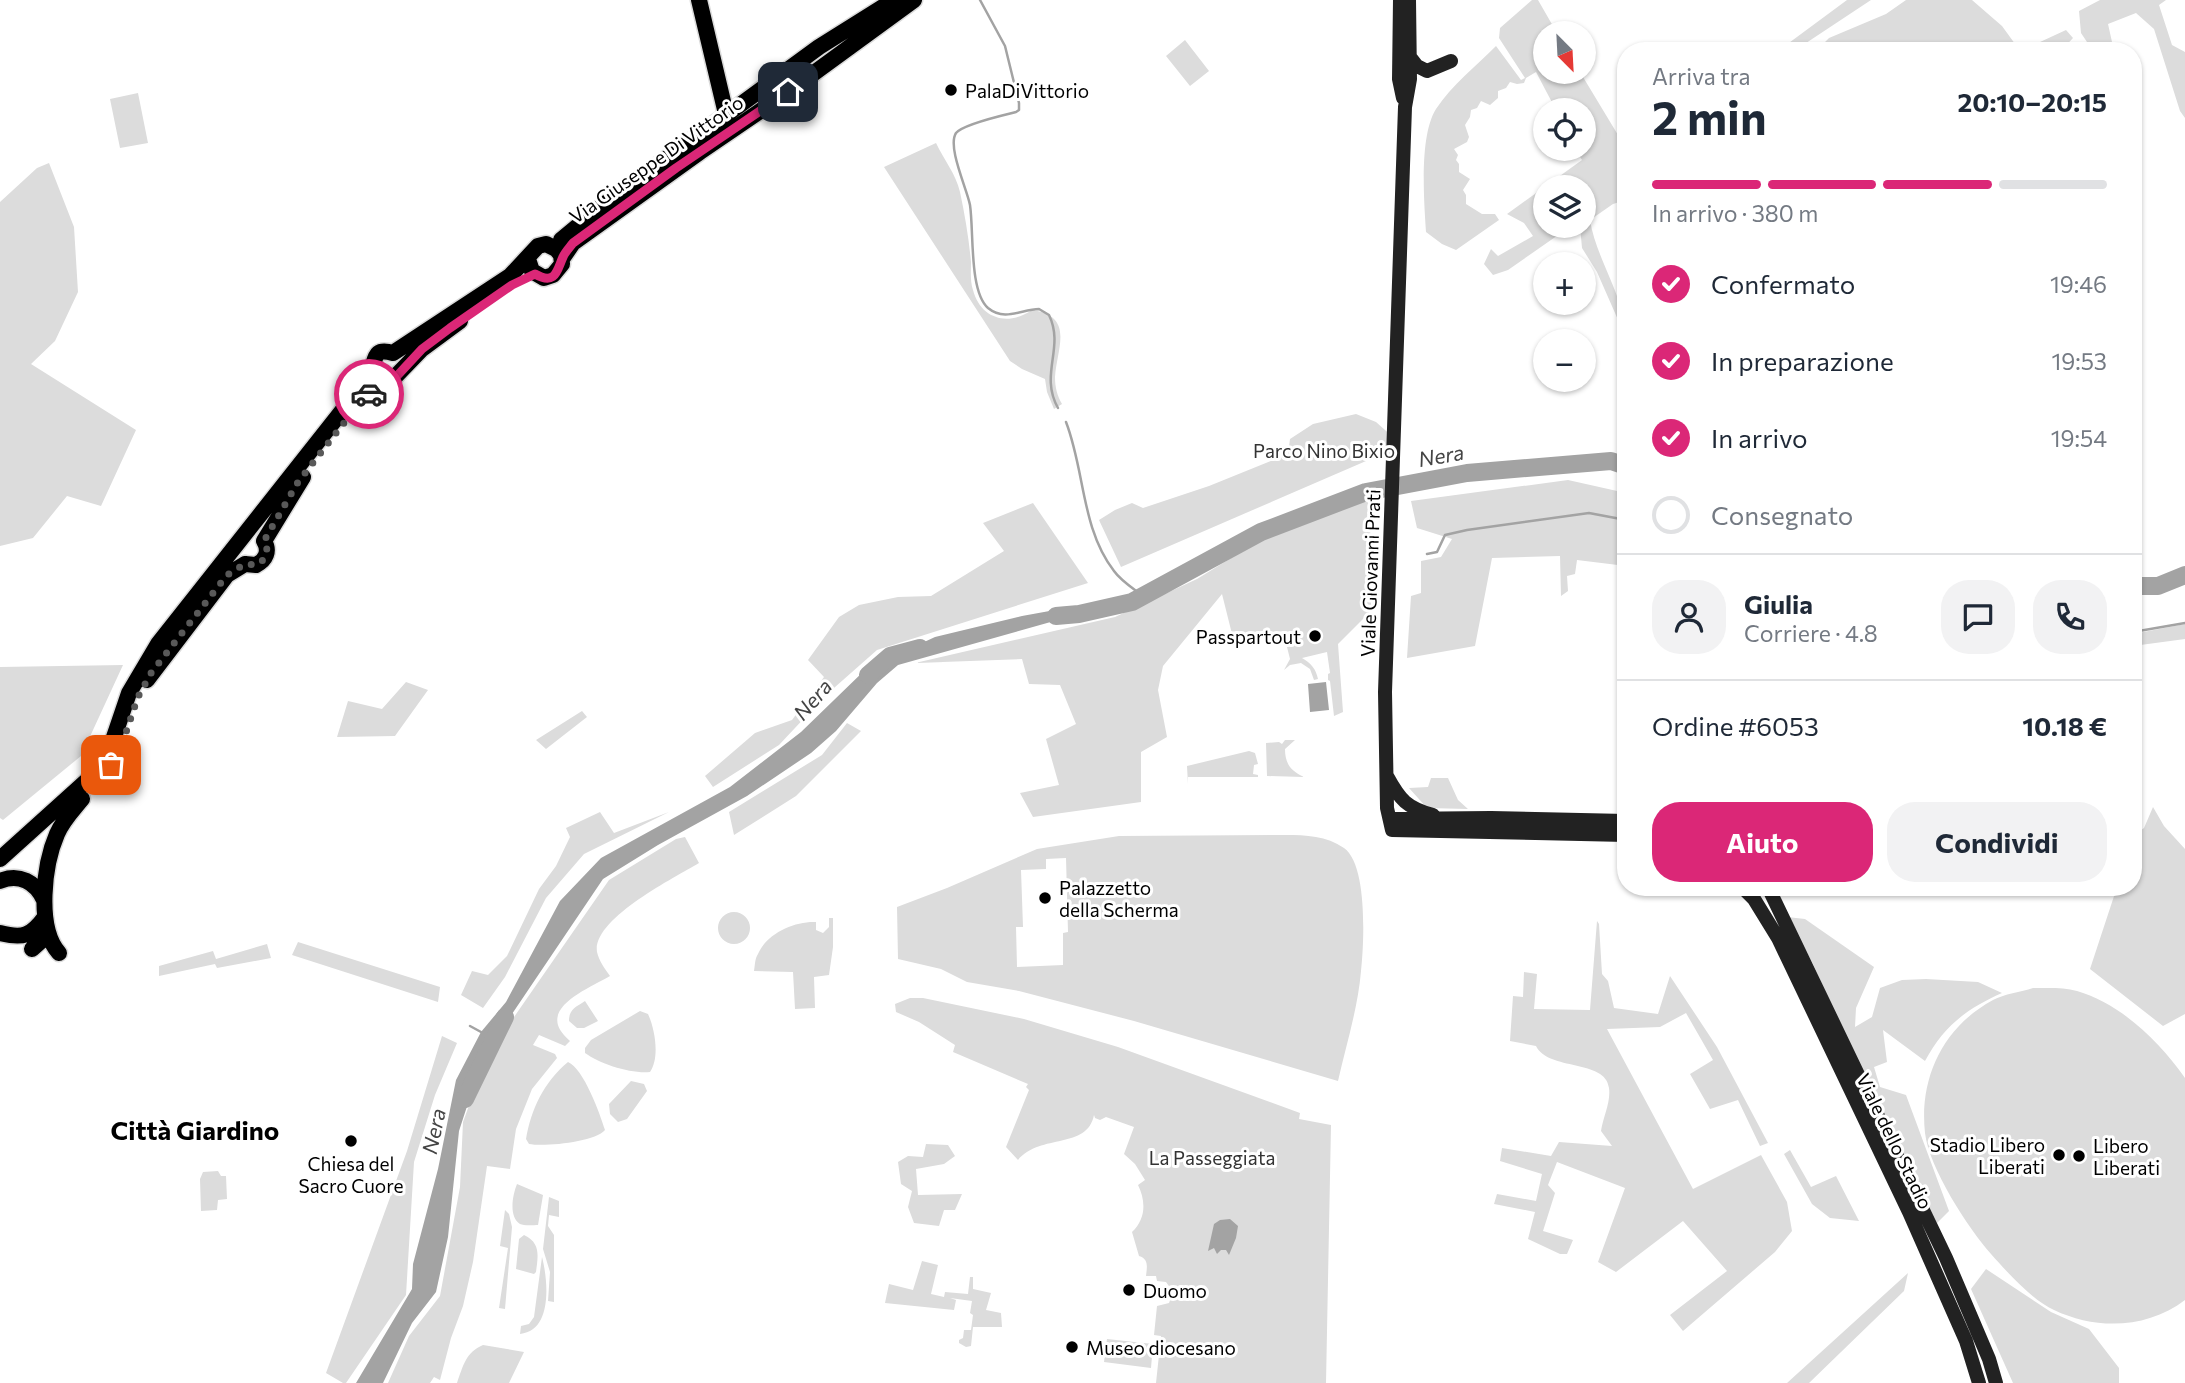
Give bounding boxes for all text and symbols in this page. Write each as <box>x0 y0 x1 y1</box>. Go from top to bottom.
north arrow <box>1533 21 1596 84</box>
map controls <box>1533 21 1596 392</box>
pin <box>758 62 818 122</box>
text: Arriva tra <box>1652 62 1751 90</box>
icon: home <box>769 73 807 111</box>
place label: PalaDiVittorio <box>965 79 1089 102</box>
marker: PalaDiVittorio <box>943 82 959 98</box>
text: 20:10–20:15 <box>1958 86 2107 117</box>
text: 2 min <box>1652 88 1767 144</box>
street label: Via Giuseppe Di Vittorio <box>565 90 747 228</box>
button: locate <box>1533 98 1596 161</box>
button: layers <box>1533 175 1596 238</box>
text: In arrivo · 380 m <box>1652 199 1818 227</box>
button: + <box>1533 252 1596 315</box>
icon: check <box>1652 265 1690 303</box>
text: Confermato <box>1711 268 1855 299</box>
text: 19:46 <box>2050 270 2107 298</box>
button: − <box>1533 329 1596 392</box>
icon: check <box>1652 342 1690 380</box>
text: In preparazione <box>1711 345 1894 376</box>
text: 19:53 <box>2051 347 2107 375</box>
courier <box>334 359 404 429</box>
icon: car <box>350 375 388 413</box>
icon: check <box>1652 419 1690 457</box>
text: In arrivo <box>1711 422 1808 453</box>
text: 19:54 <box>2051 424 2107 452</box>
park label: Parco Nino Bixio <box>1253 439 1395 462</box>
water label: Nera <box>1416 439 1466 471</box>
street label: Viale Giovanni Prati <box>1356 489 1384 657</box>
text: Consegnato <box>1711 499 1853 530</box>
button: person <box>1652 580 1726 654</box>
button: chat <box>1941 580 2015 654</box>
button: phone <box>2033 580 2107 654</box>
text: Giulia <box>1744 588 1813 619</box>
text: Corriere · 4.8 <box>1744 619 1878 647</box>
place label: Passpartout <box>1196 625 1301 648</box>
marker: Passpartout <box>1307 628 1323 644</box>
water label: Nera <box>787 673 837 725</box>
text: Ordine #6053 <box>1652 710 1819 741</box>
text: 10.18 € <box>2022 710 2107 741</box>
pin <box>81 735 141 795</box>
icon: bag <box>92 746 130 784</box>
button: Aiuto <box>1652 802 1873 882</box>
button: Condividi <box>1887 802 2107 882</box>
place label: Palazzetto della Scherma <box>1059 876 1179 921</box>
marker: Palazzetto della Scherma <box>1037 890 1053 906</box>
street label: Viale dello Stadio <box>1852 1069 1938 1213</box>
water label: Nera <box>416 1106 450 1156</box>
district label: Città Giardino <box>111 1114 279 1145</box>
marker: Chiesa del Sacro Cuore <box>343 1133 359 1149</box>
place label: Stadio Libero Liberati <box>1930 1133 2045 1178</box>
place label: Libero Liberati <box>2093 1134 2160 1179</box>
park label: La Passeggiata <box>1149 1146 1275 1169</box>
marker: Stadio Libero Liberati <box>2051 1147 2067 1163</box>
marker: Libero Liberati <box>2071 1148 2087 1164</box>
place label: Chiesa del Sacro Cuore <box>299 1152 404 1197</box>
place label: Duomo <box>1143 1279 1207 1302</box>
marker: Duomo <box>1121 1282 1137 1298</box>
place label: Museo diocesano <box>1086 1336 1236 1359</box>
marker: Museo diocesano <box>1064 1339 1080 1355</box>

